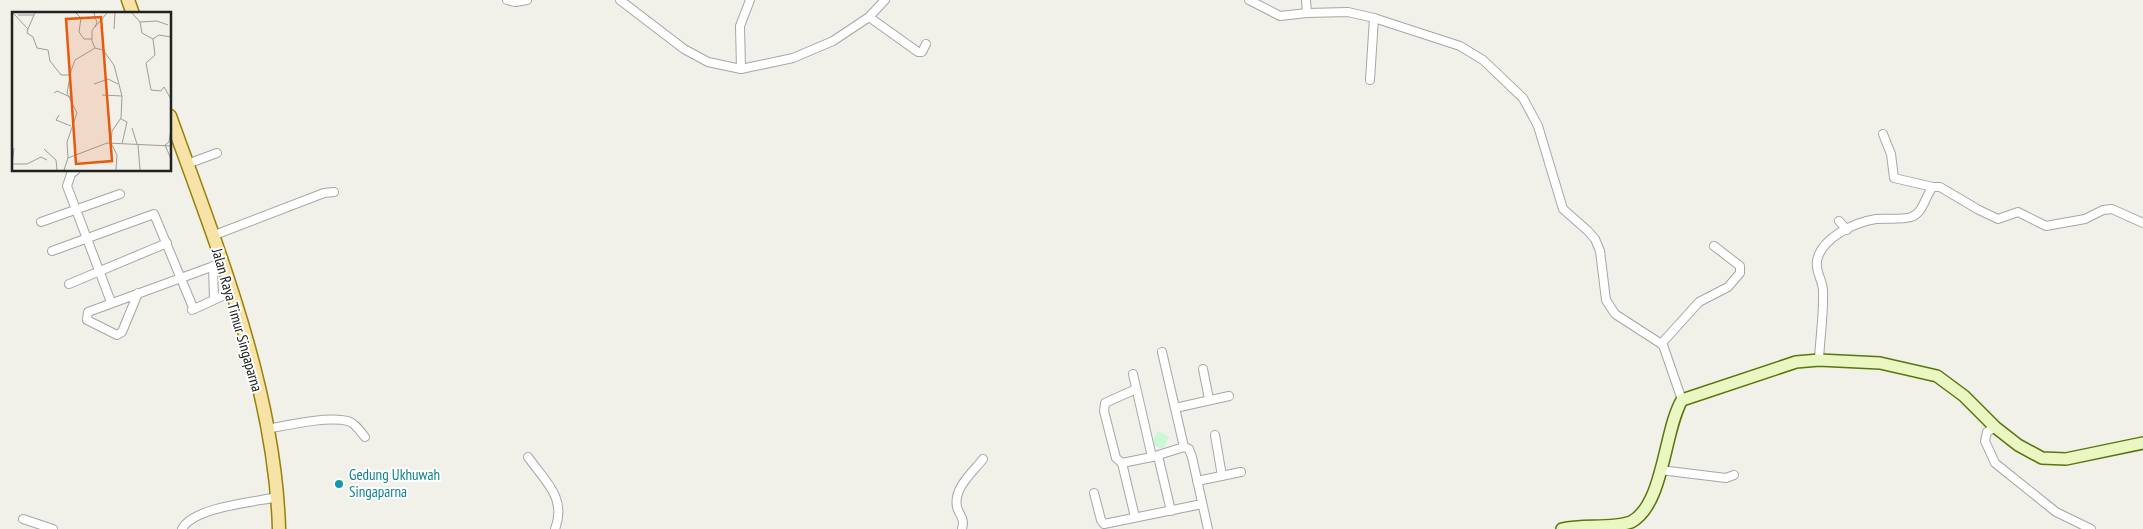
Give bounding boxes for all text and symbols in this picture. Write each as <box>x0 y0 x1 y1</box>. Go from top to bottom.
inset map <box>12 12 171 171</box>
street label: Jalan Raya Timur Singaparna <box>208 245 267 394</box>
place label: Gedung Ukhuwah Singaparna <box>349 465 440 501</box>
marker: Gedung Ukhuwah Singaparna <box>333 478 345 490</box>

